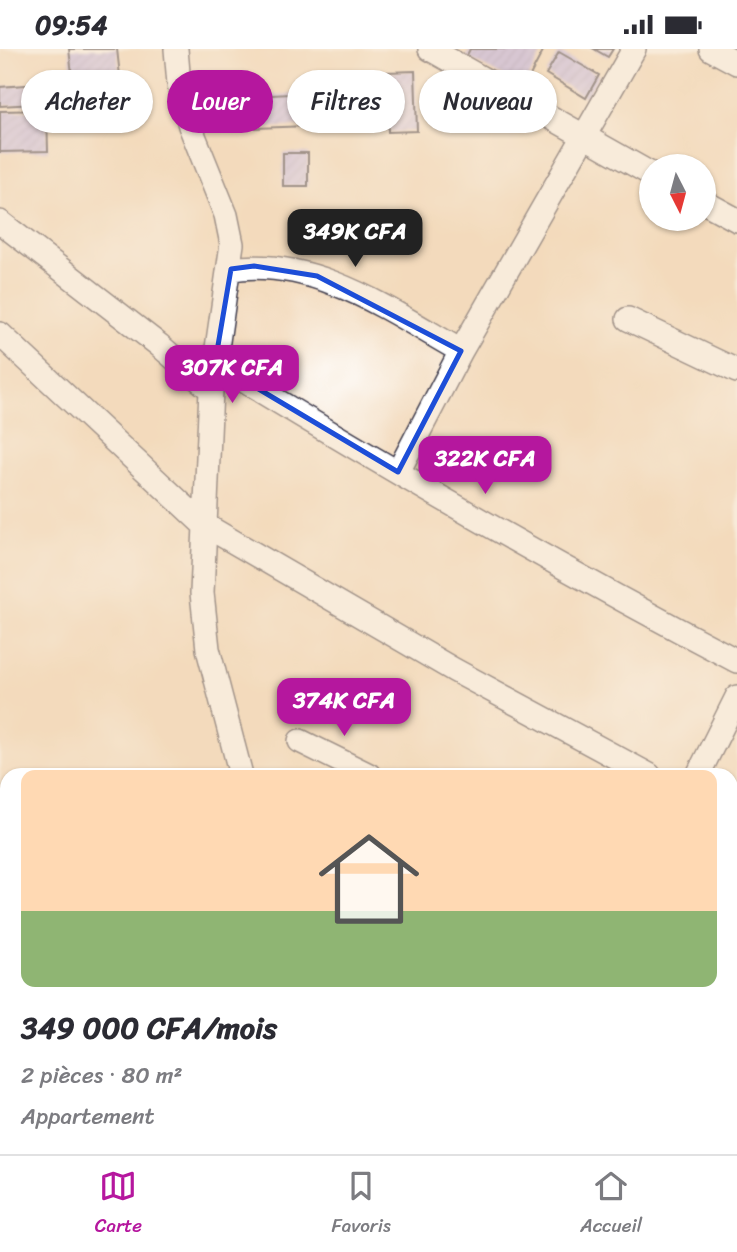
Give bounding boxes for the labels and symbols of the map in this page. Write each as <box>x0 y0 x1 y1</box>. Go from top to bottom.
north arrow <box>639 154 716 231</box>
pin: 349K CFA <box>283 209 427 269</box>
pin: 307K CFA <box>160 345 304 405</box>
pin: 322K CFA <box>413 437 557 496</box>
pin: 374K CFA <box>272 679 416 738</box>

